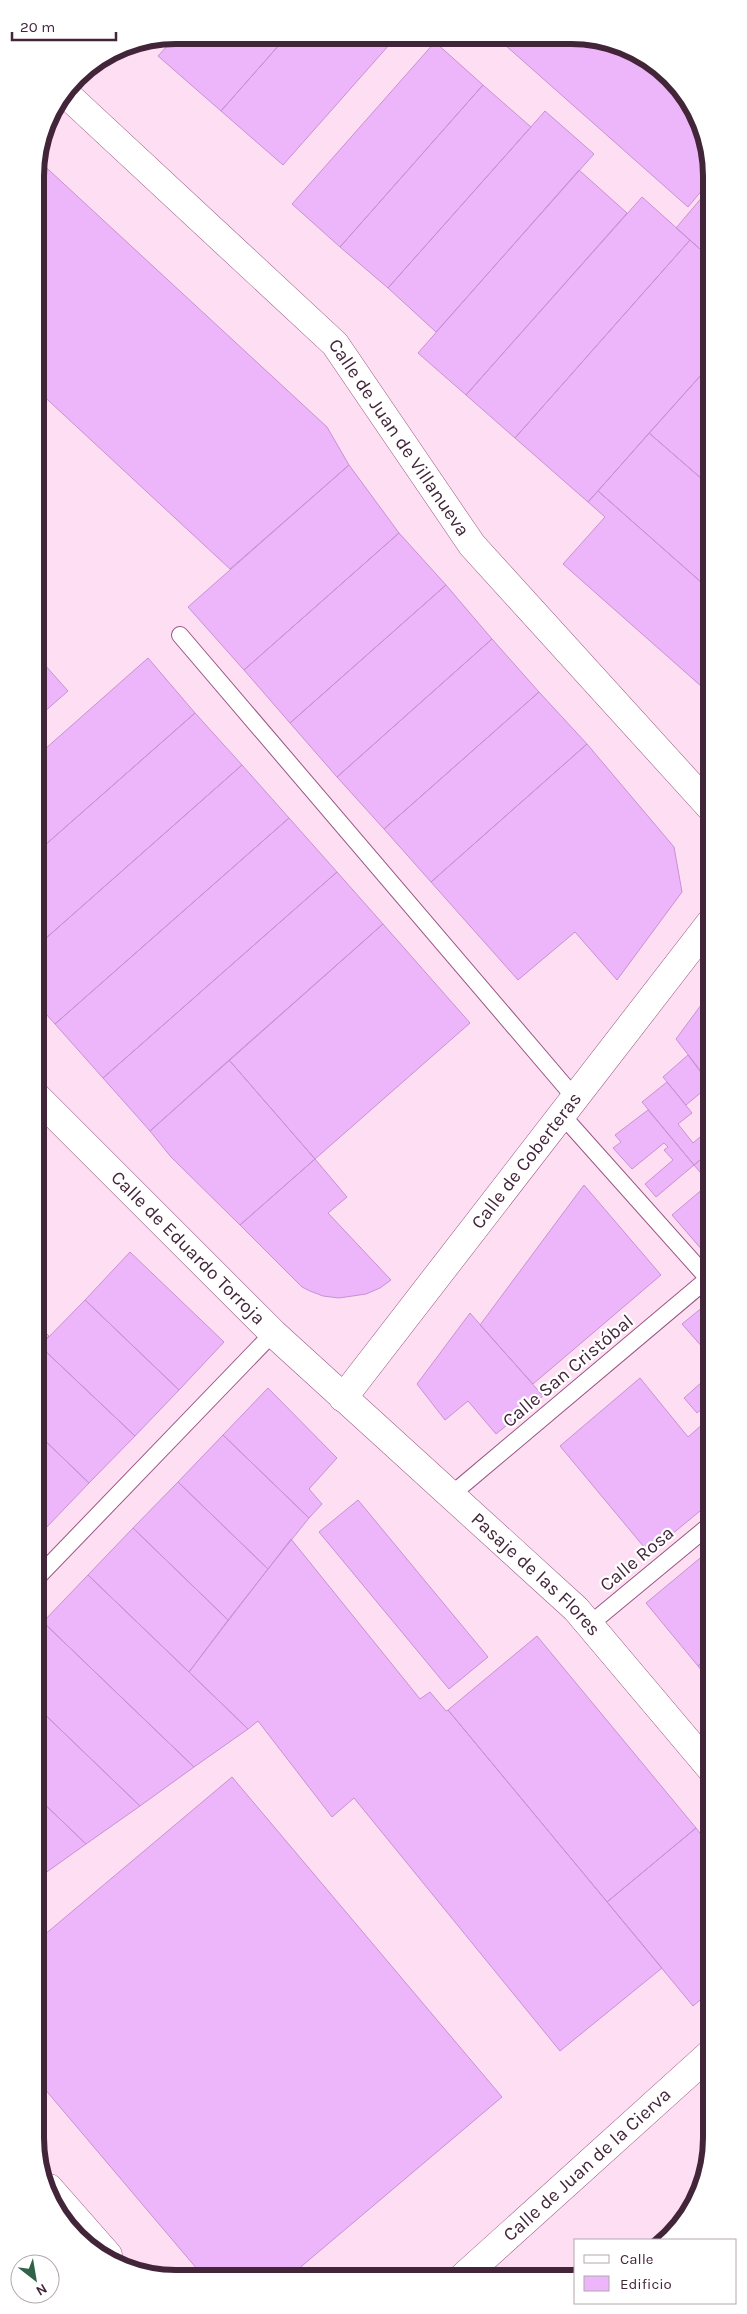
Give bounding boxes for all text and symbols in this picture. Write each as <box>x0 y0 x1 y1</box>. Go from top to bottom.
scale bar <box>12 10 116 42</box>
text: 20 m <box>20 18 55 36</box>
street label: Calle de Juan de Villanueva <box>324 335 474 541</box>
street label: Calle de Coberteras <box>467 1088 586 1233</box>
street label: Calle de Eduardo Torroja <box>107 1167 270 1330</box>
street label: Calle San Cristóbal <box>498 1310 638 1432</box>
street label: Pasaje de las Flores <box>467 1508 605 1640</box>
street label: Calle Rosa <box>596 1522 678 1596</box>
street label: Calle de Juan de la Cierva <box>499 2083 675 2246</box>
legend <box>574 2239 737 2304</box>
text: Calle <box>620 2250 654 2268</box>
north arrow <box>10 2254 60 2304</box>
text: Edificio <box>620 2275 672 2293</box>
text: N <box>33 2280 50 2300</box>

